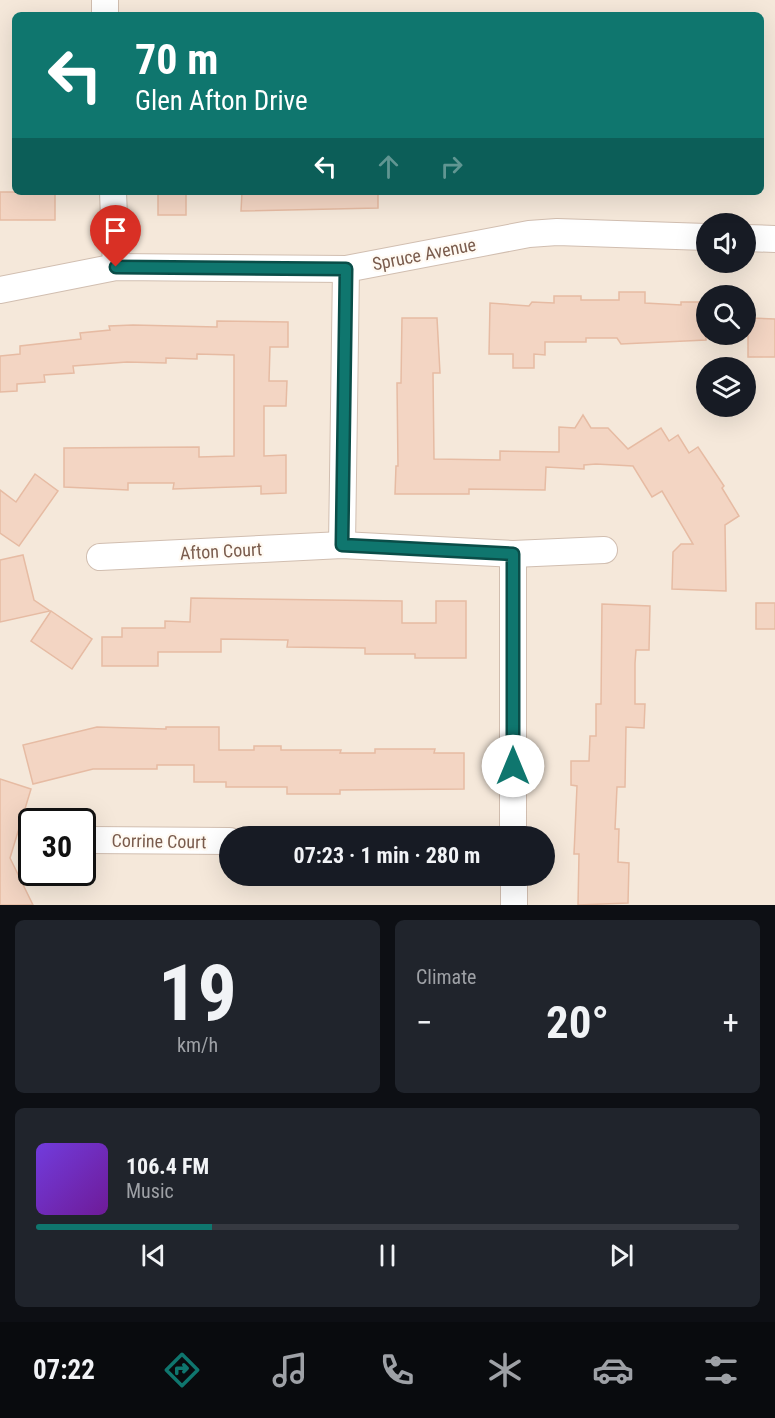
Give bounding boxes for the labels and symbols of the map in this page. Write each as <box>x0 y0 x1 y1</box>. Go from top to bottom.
pin <box>90 205 141 267</box>
street label: Spruce Avenue <box>370 234 478 274</box>
street label: Afton Court <box>179 538 263 564</box>
position arrow <box>481 734 545 798</box>
speed limit sign: 30 <box>18 808 96 886</box>
street label: Corrine Court <box>111 830 207 852</box>

